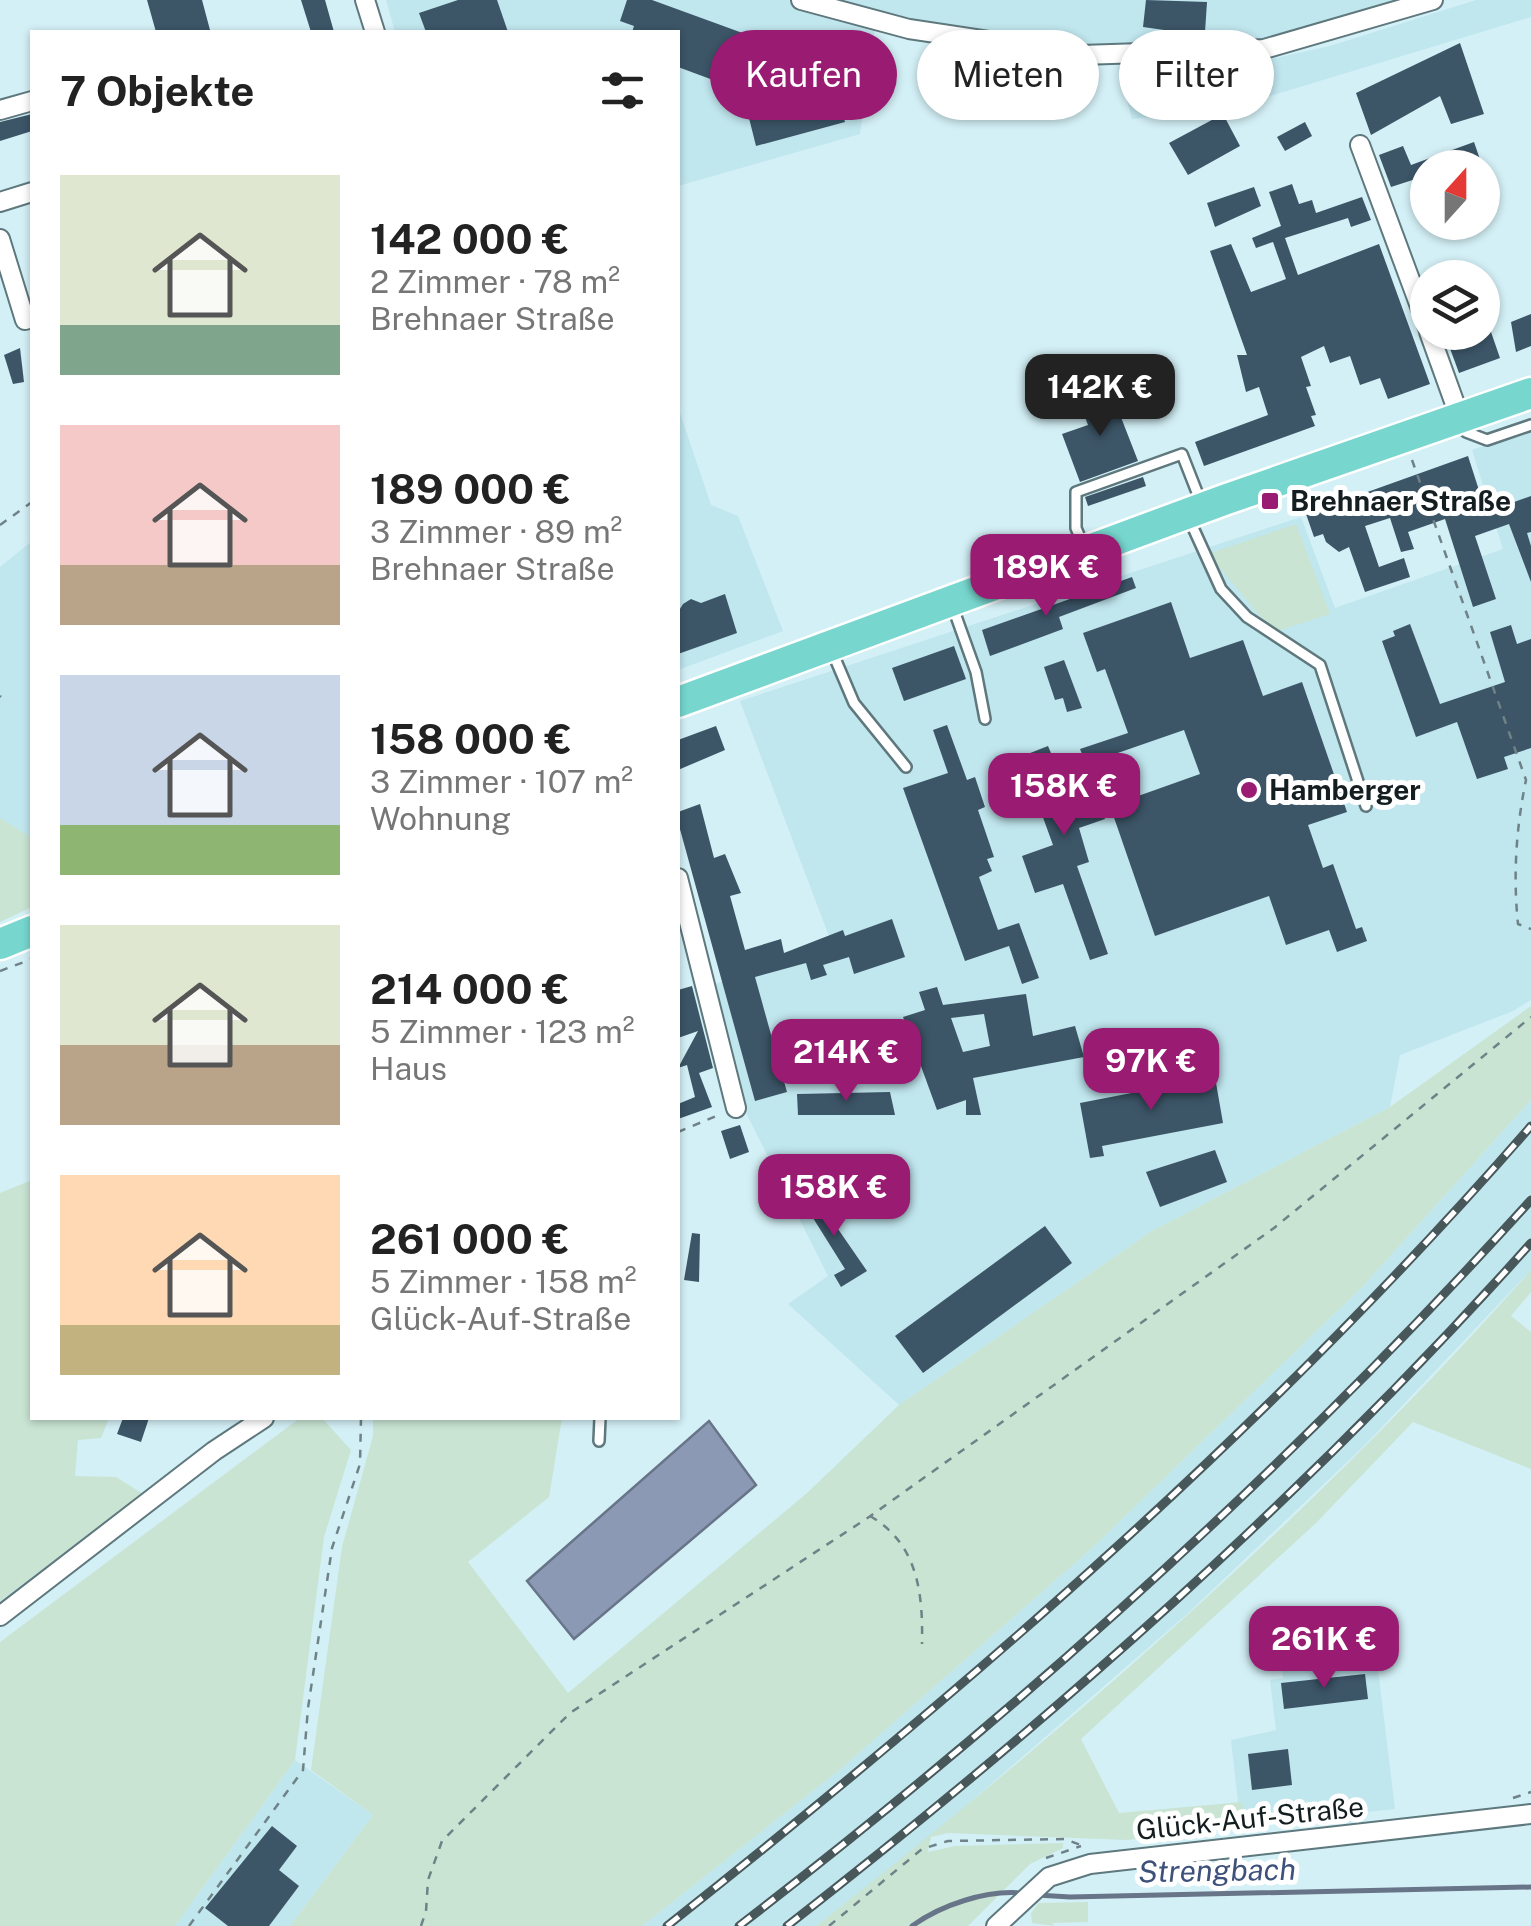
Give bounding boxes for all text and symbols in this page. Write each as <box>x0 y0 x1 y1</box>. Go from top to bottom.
chip: Kaufen <box>710 30 897 120</box>
chip: Mieten <box>917 30 1099 120</box>
chip: Filter <box>1119 30 1274 120</box>
icon: filters <box>595 63 650 118</box>
text: 7 Objekte <box>60 66 254 115</box>
north arrow <box>1410 150 1500 240</box>
map controls <box>1410 150 1500 350</box>
text: 142 000 € <box>370 214 569 263</box>
icon: home <box>140 215 260 335</box>
button: layers <box>1410 260 1500 350</box>
text: 2 Zimmer · 78 m² <box>370 263 620 300</box>
text: Brehnaer Straße <box>370 300 615 337</box>
pin: 142K € <box>1019 354 1181 439</box>
text: 142K € <box>1047 368 1153 405</box>
text: 189 000 € <box>370 464 571 513</box>
icon: home <box>140 465 260 585</box>
place label: Brehnaer Straße <box>1290 484 1511 517</box>
marker: Brehnaer Straße <box>1259 490 1281 512</box>
text: 3 Zimmer · 89 m² <box>370 513 622 550</box>
pin: 189K € <box>965 534 1127 619</box>
text: 189K € <box>992 548 1100 585</box>
text: Brehnaer Straße <box>370 550 615 587</box>
text: 158 000 € <box>370 714 572 763</box>
icon: home <box>140 715 260 835</box>
pin: 158K € <box>983 753 1145 838</box>
text: 3 Zimmer · 107 m² <box>370 763 633 800</box>
text: 158K € <box>1010 767 1118 804</box>
place label: Hamberger <box>1269 773 1421 806</box>
marker: Hamberger <box>1238 779 1260 801</box>
text: Wohnung <box>370 800 511 837</box>
text: 214 000 € <box>370 964 569 1013</box>
icon: home <box>140 965 260 1085</box>
text: 5 Zimmer · 123 m² <box>370 1013 634 1050</box>
pin: 214K € <box>765 1019 927 1104</box>
pin: 97K € <box>1081 1028 1221 1113</box>
text: 214K € <box>793 1033 899 1070</box>
text: 97K € <box>1105 1042 1197 1079</box>
text: Haus <box>370 1050 447 1087</box>
pin: 158K € <box>753 1154 915 1239</box>
text: 158K € <box>780 1168 888 1205</box>
text: 261 000 € <box>370 1214 570 1263</box>
icon: home <box>140 1215 260 1335</box>
text: 5 Zimmer · 158 m² <box>370 1263 636 1300</box>
text: Glück-Auf-Straße <box>370 1300 631 1337</box>
pin: 261K € <box>1243 1606 1405 1691</box>
text: 261K € <box>1271 1620 1377 1657</box>
street label: Glück-Auf-Straße <box>1135 1789 1365 1846</box>
water label: Strengbach <box>1138 1851 1296 1889</box>

